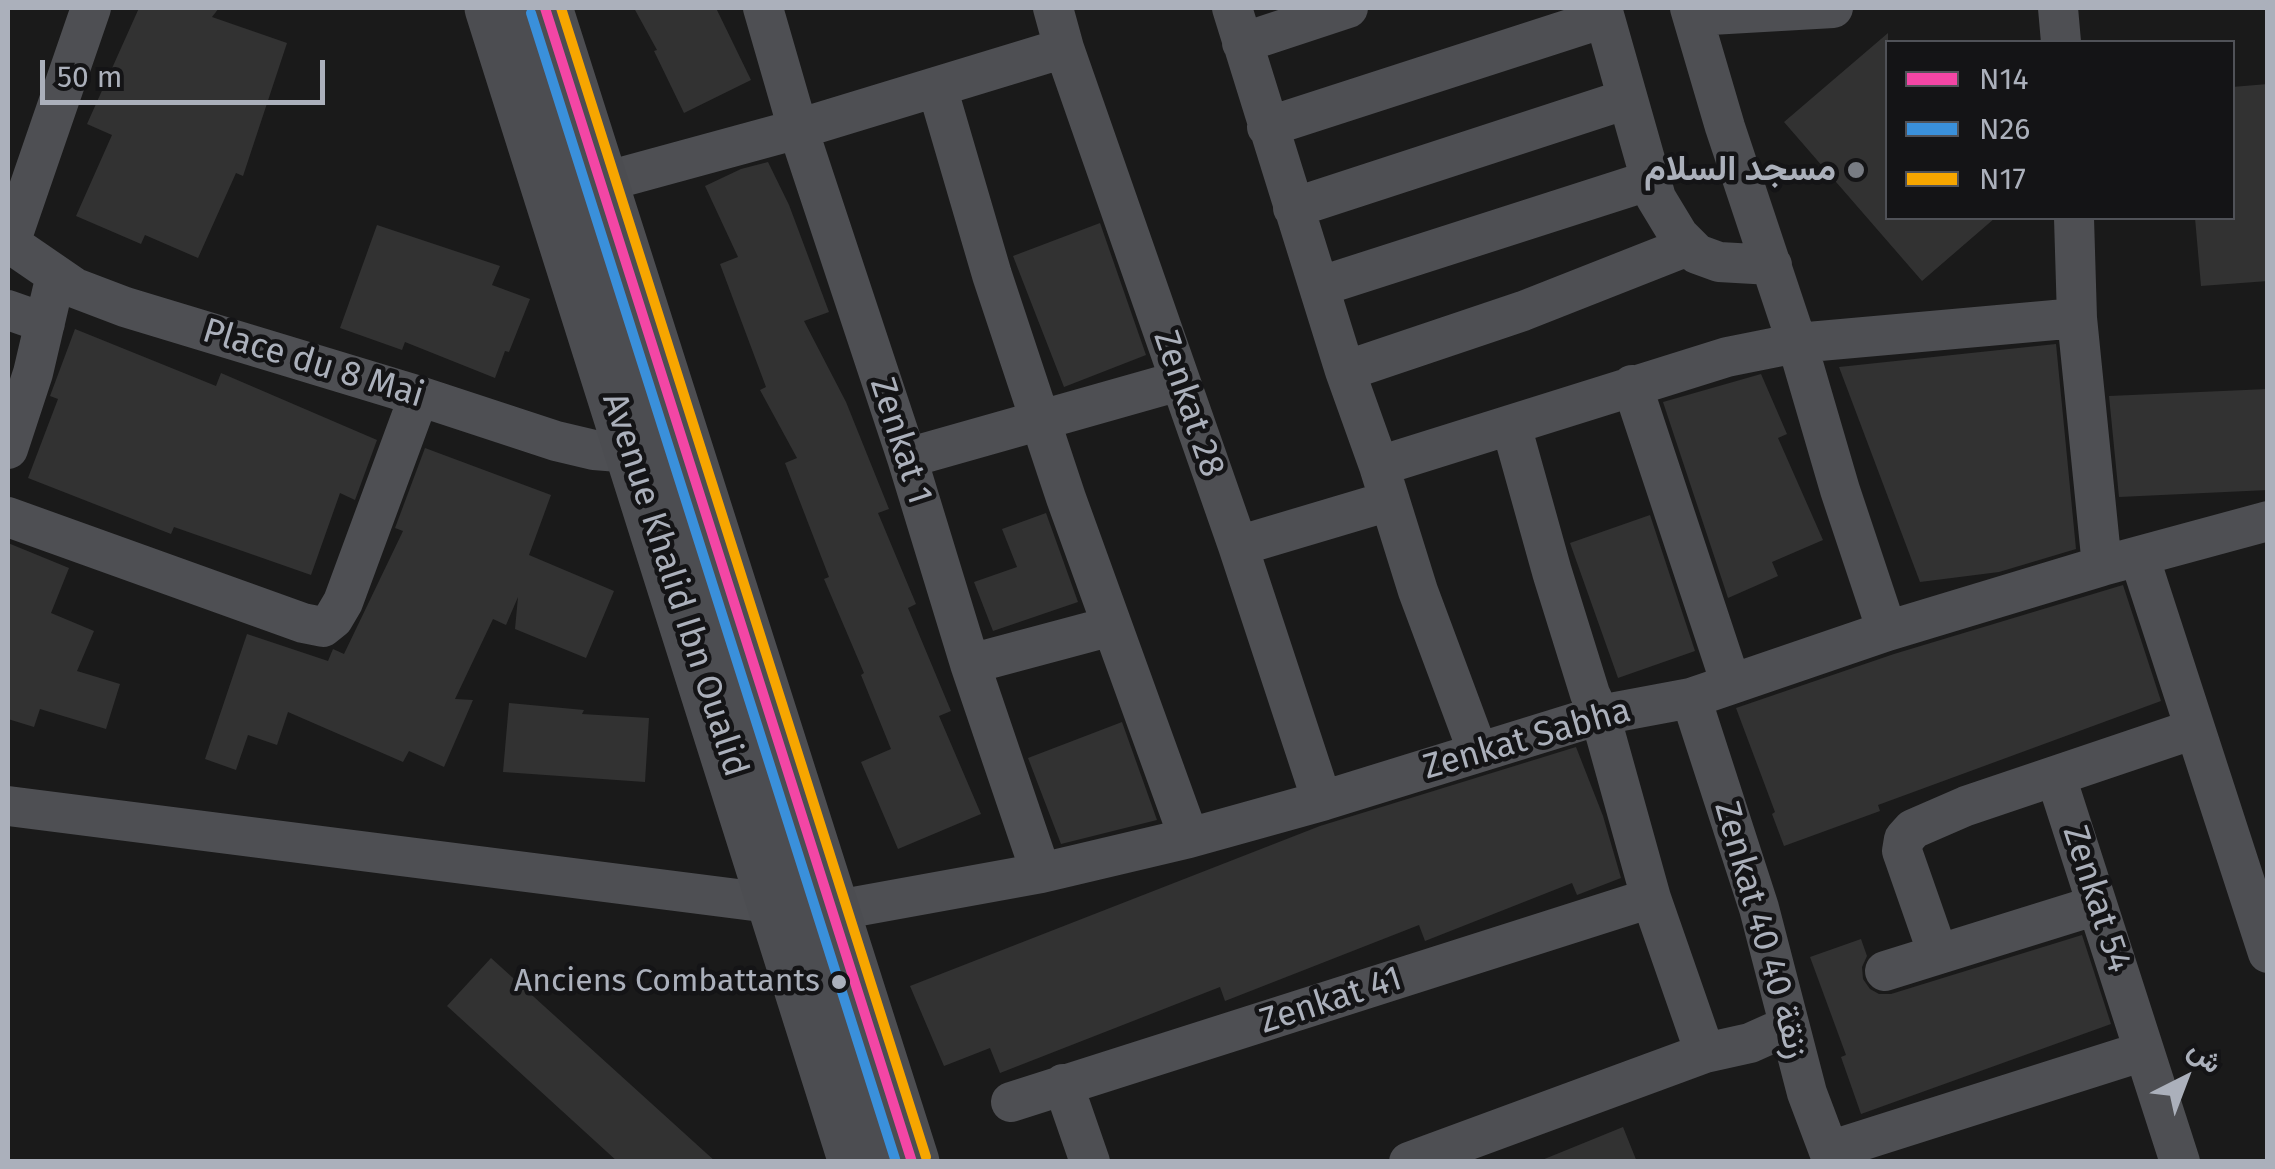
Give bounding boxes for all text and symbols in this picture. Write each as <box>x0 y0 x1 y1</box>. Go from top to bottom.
scale bar <box>45 40 330 102</box>
legend <box>1885 40 2235 220</box>
text: 50 m <box>57 59 122 95</box>
text: N14 <box>1979 61 2028 97</box>
text: N26 <box>1979 111 2030 147</box>
place label: مسجد السلام <box>1644 149 1836 191</box>
marker: مسجد السلام <box>1845 159 1867 181</box>
text: N17 <box>1979 161 2026 197</box>
street label: Place du 8 Mai <box>197 310 429 418</box>
street label: Zenkat 28 <box>1143 325 1233 483</box>
street label: Zenkat 1 <box>860 372 940 510</box>
street label: Avenue Khalid Ibn Oualid <box>592 388 756 782</box>
street label: Zenkat Sabha <box>1418 690 1636 790</box>
street label: Zenkat 40 زنقة 40 <box>1704 797 1818 1063</box>
street label: Zenkat 54 <box>2053 820 2139 978</box>
street label: Zenkat 41 <box>1255 958 1407 1044</box>
place label: Anciens Combattants <box>514 963 820 1001</box>
marker: Anciens Combattants <box>829 972 849 992</box>
north arrow <box>2135 1029 2235 1129</box>
text: ش <box>2182 1033 2229 1080</box>

